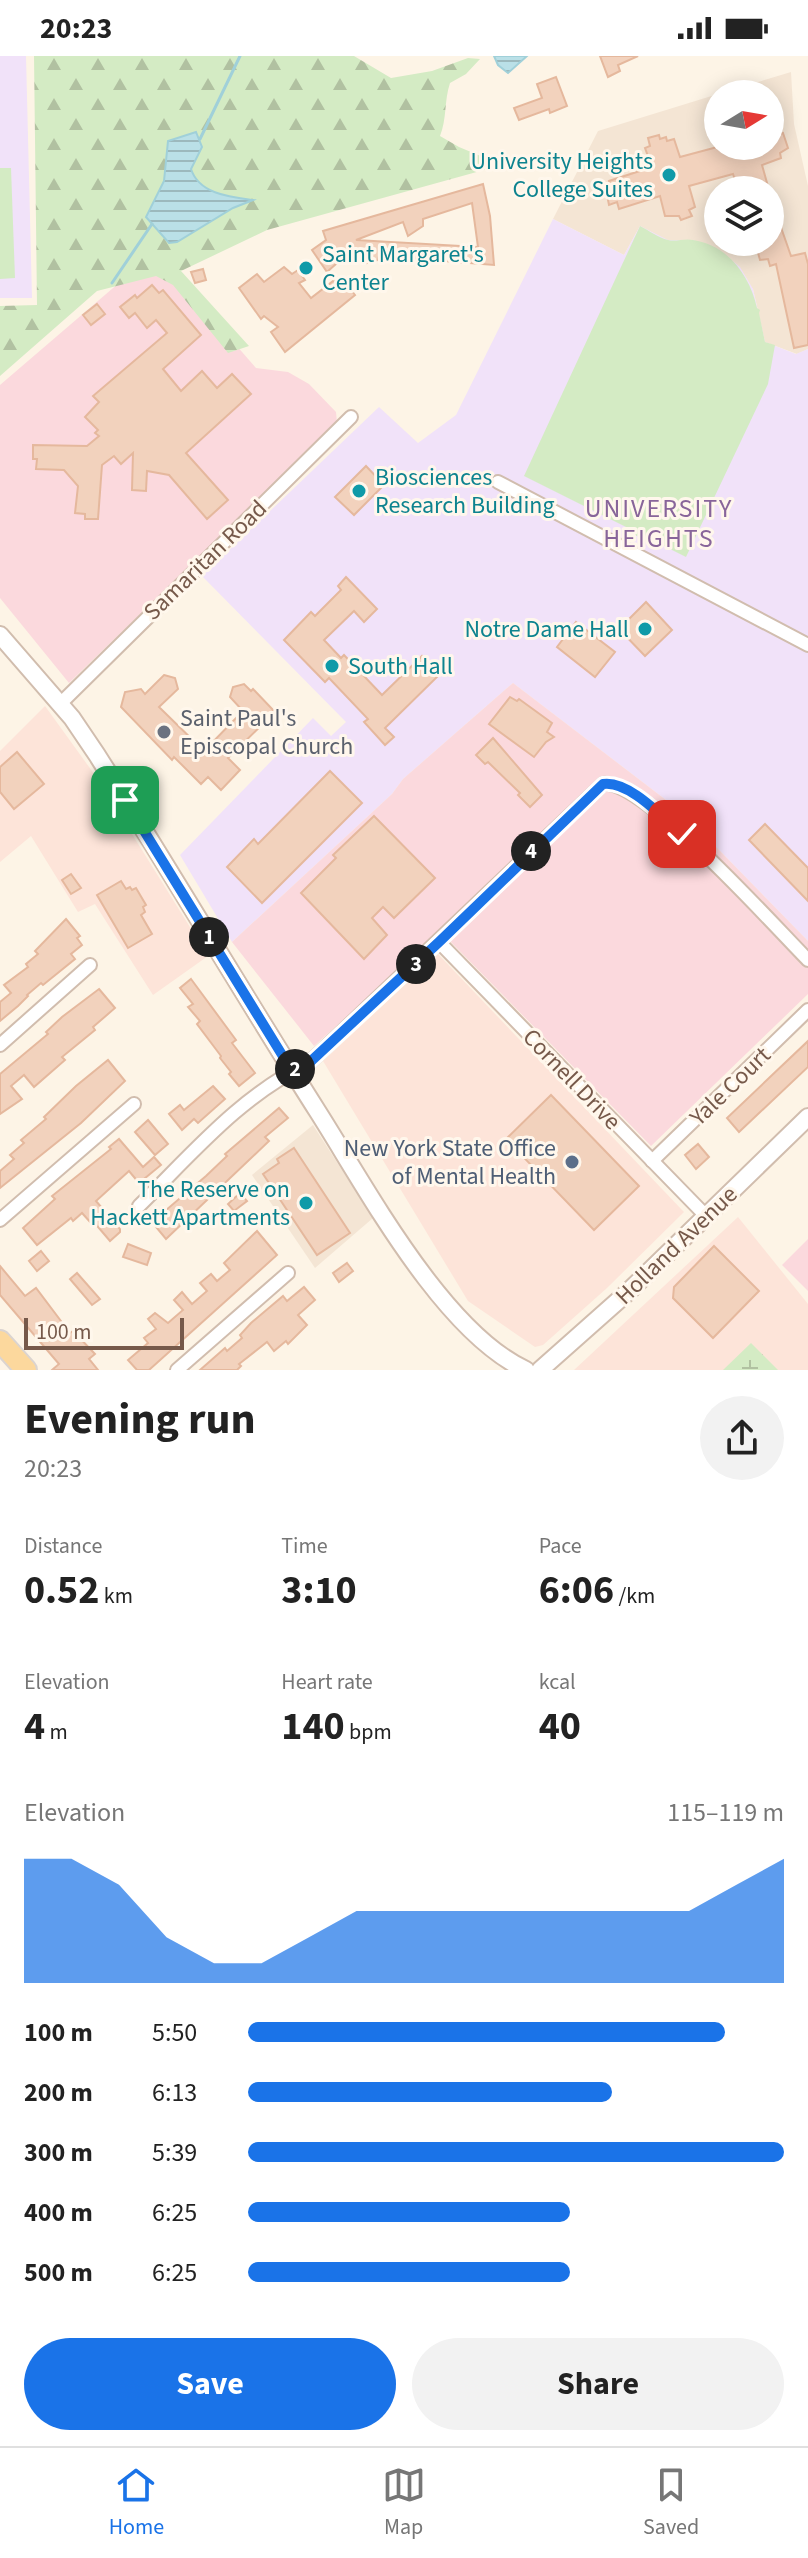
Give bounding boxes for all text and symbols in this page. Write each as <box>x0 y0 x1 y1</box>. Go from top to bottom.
text: 20:23 <box>40 7 112 50</box>
north arrow <box>704 80 784 160</box>
map controls <box>704 80 784 256</box>
place label: University Heights College Suites <box>471 144 653 207</box>
marker: University Heights College Suites <box>660 166 678 184</box>
button: layers <box>704 176 784 256</box>
place label: Saint Margaret's Center <box>322 237 484 300</box>
marker: Saint Margaret's Center <box>297 259 315 277</box>
place label: Biosciences Research Building <box>375 460 555 523</box>
marker: Biosciences Research Building <box>350 482 368 500</box>
district label: UNIVERSITY HEIGHTS <box>585 490 733 557</box>
street label: Samaritan Road <box>136 492 275 629</box>
place label: Notre Dame Hall <box>465 612 629 647</box>
marker: Notre Dame Hall <box>636 620 654 638</box>
place label: South Hall <box>348 649 453 684</box>
marker: South Hall <box>323 657 341 675</box>
place label: Saint Paul's Episcopal Church <box>180 701 353 764</box>
marker: Saint Paul's Episcopal Church <box>155 723 173 741</box>
pin <box>91 766 159 834</box>
icon: arrive <box>103 778 147 822</box>
pin <box>648 800 716 868</box>
icon: check <box>660 812 704 856</box>
pin: 4 <box>511 831 551 871</box>
text: 4 <box>525 835 537 867</box>
pin: 1 <box>189 917 229 957</box>
text: 1 <box>203 921 215 953</box>
pin: 3 <box>396 944 436 984</box>
text: 3 <box>410 948 422 980</box>
street label: Cornell Drive <box>514 1021 629 1138</box>
street label: Yale Court <box>681 1039 779 1135</box>
pin: 2 <box>275 1049 315 1089</box>
text: 2 <box>289 1053 301 1085</box>
place label: New York State Office of Mental Health <box>344 1131 556 1194</box>
marker: New York State Office of Mental Health <box>563 1153 581 1171</box>
place label: The Reserve on Hackett Apartments <box>90 1172 290 1235</box>
street label: Holland Avenue <box>607 1178 745 1313</box>
marker: The Reserve on Hackett Apartments <box>297 1194 315 1212</box>
scale bar <box>24 1314 184 1350</box>
text: 100 m <box>36 1316 91 1348</box>
text: Evening run <box>24 1388 256 1451</box>
button: share <box>700 1396 784 1480</box>
text: 20:23 <box>24 1450 82 1487</box>
text: Distance <box>24 1530 102 1562</box>
text: Time <box>281 1530 328 1562</box>
text: Pace <box>539 1530 582 1562</box>
text: 0.52 <box>24 1562 99 1619</box>
text: 3:10 <box>281 1562 357 1619</box>
text: 6:06 <box>539 1562 614 1619</box>
text: km <box>99 1580 133 1612</box>
text: /km <box>614 1580 655 1612</box>
text: Elevation <box>24 1666 110 1698</box>
text: Heart rate <box>281 1666 373 1698</box>
text: kcal <box>539 1666 576 1698</box>
text: 4 <box>24 1698 45 1755</box>
text: 140 <box>281 1698 345 1755</box>
text: 40 <box>539 1698 581 1755</box>
text: m <box>45 1716 68 1748</box>
text: bpm <box>345 1716 392 1748</box>
text: Elevation <box>24 1794 125 1831</box>
text: 115–119 m <box>667 1794 784 1831</box>
text: 100 m <box>24 2014 93 2051</box>
text: 5:50 <box>152 2014 197 2051</box>
text: 200 m <box>24 2074 93 2111</box>
text: 6:13 <box>152 2074 197 2111</box>
text: 300 m <box>24 2134 93 2171</box>
text: 5:39 <box>152 2134 197 2171</box>
text: 400 m <box>24 2194 93 2231</box>
text: 6:25 <box>152 2194 197 2231</box>
text: 500 m <box>24 2254 93 2291</box>
text: 6:25 <box>152 2254 197 2291</box>
button: Save <box>24 2338 396 2430</box>
button: Share <box>412 2338 784 2430</box>
tab: Home <box>109 2463 164 2543</box>
tab: Map <box>382 2463 426 2543</box>
tab: Saved <box>643 2463 699 2543</box>

